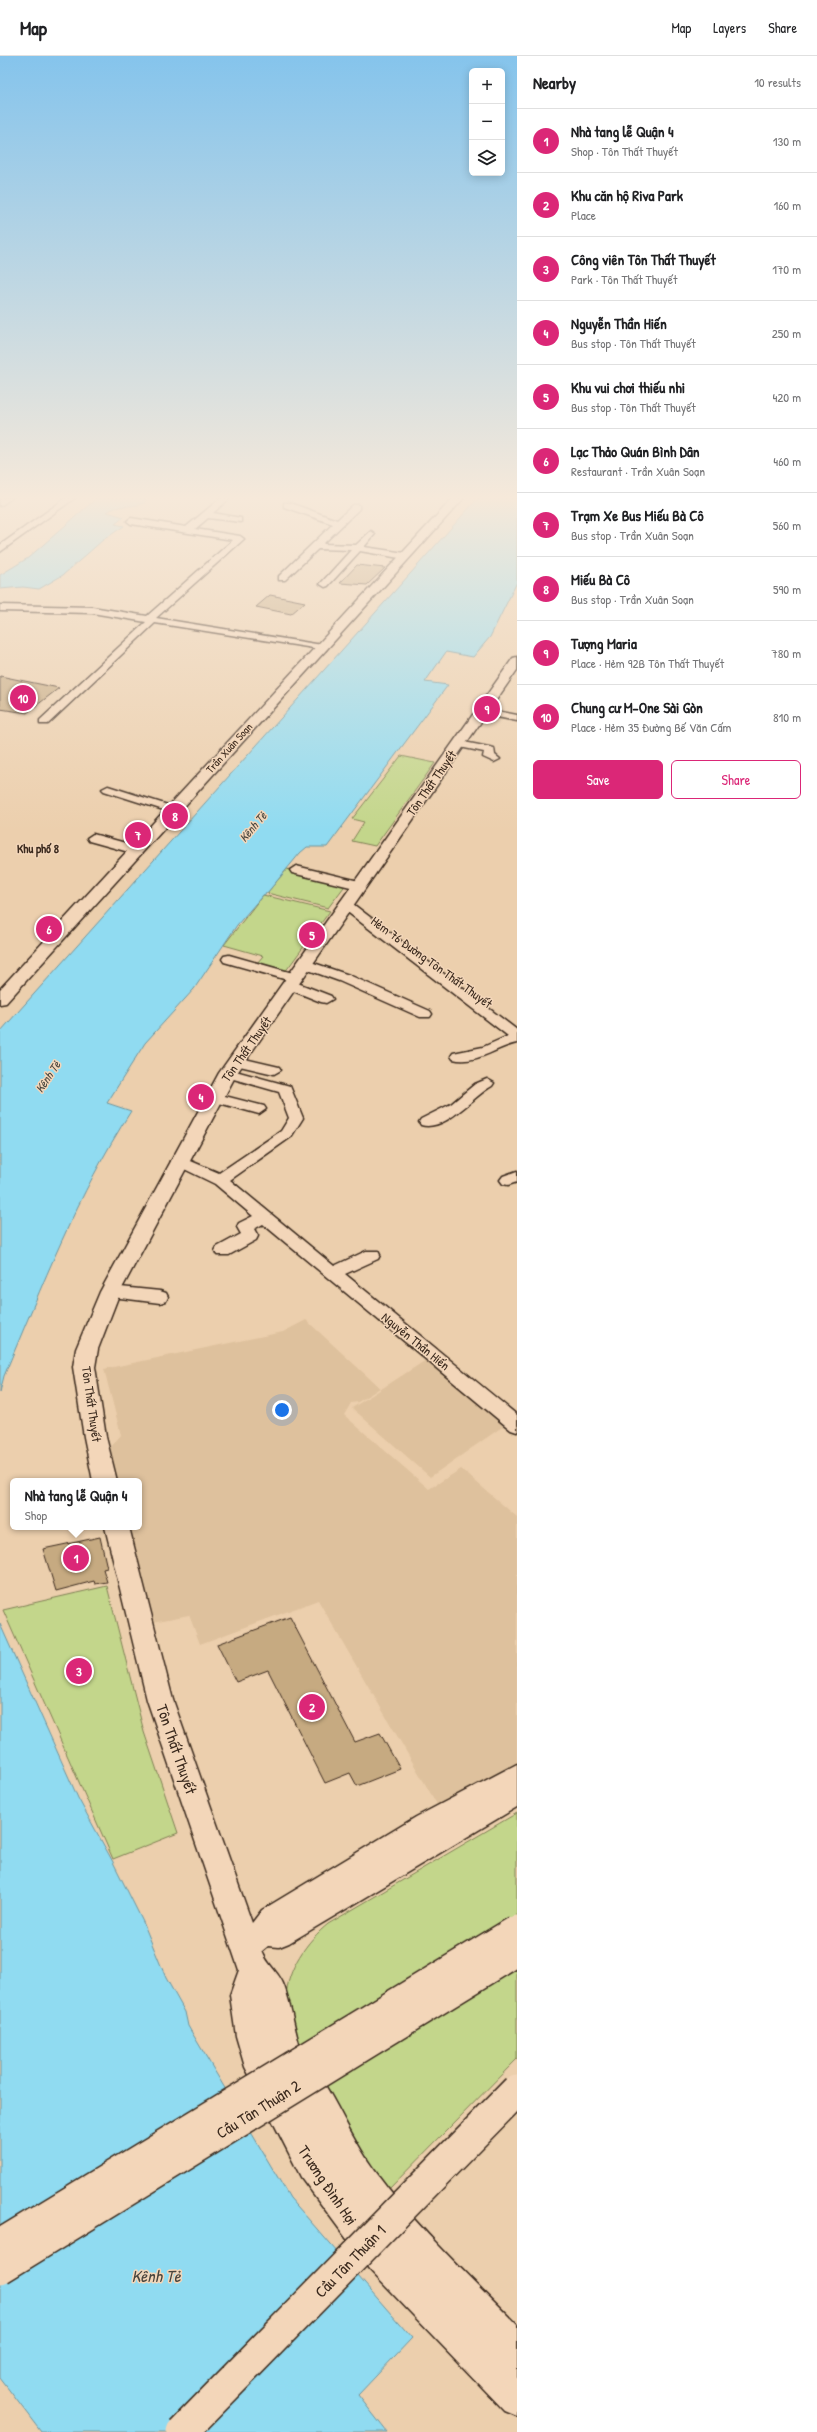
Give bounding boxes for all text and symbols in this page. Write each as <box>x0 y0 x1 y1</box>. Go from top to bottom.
text: Map <box>20 15 47 41</box>
text: Map <box>671 18 691 37</box>
text: Layers <box>713 18 746 37</box>
text: Share <box>768 18 797 37</box>
map controls <box>469 68 505 176</box>
button: + <box>469 68 505 104</box>
text: Nearby <box>533 71 576 94</box>
text: 10 results <box>754 73 801 91</box>
button: − <box>469 104 505 140</box>
text: Nhà tang lễ Quận 4 <box>571 121 674 142</box>
text: 1 <box>544 132 548 150</box>
text: 130 m <box>773 132 801 150</box>
button: layers <box>469 140 505 176</box>
text: Shop · Tôn Thất Thuyết <box>571 142 678 160</box>
text: Khu căn hộ Riva Park <box>571 185 683 206</box>
text: 2 <box>543 196 549 214</box>
text: 160 m <box>773 196 801 214</box>
text: Place <box>571 206 596 224</box>
text: Công viên Tôn Thất Thuyết <box>571 249 716 270</box>
text: 3 <box>543 260 549 278</box>
text: 170 m <box>772 260 801 278</box>
text: Park · Tôn Thất Thuyết <box>571 270 678 288</box>
text: Nguyễn Thần Hiến <box>571 313 667 334</box>
text: 4 <box>544 324 548 342</box>
text: 250 m <box>772 324 801 342</box>
text: Bus stop · Tôn Thất Thuyết <box>571 334 696 352</box>
text: Khu vui chơi thiếu nhi <box>571 377 685 398</box>
text: 5 <box>543 388 549 406</box>
text: 420 m <box>772 388 801 406</box>
text: Bus stop · Tôn Thất Thuyết <box>571 398 696 416</box>
text: Lạc Thảo Quán Bình Dân <box>571 441 700 462</box>
text: 6 <box>543 452 549 470</box>
text: 460 m <box>773 452 801 470</box>
text: Restaurant · Trần Xuân Soạn <box>571 462 705 480</box>
text: Trạm Xe Bus Miếu Bà Cô <box>571 505 704 526</box>
text: 7 <box>543 516 549 534</box>
text: 560 m <box>773 516 801 534</box>
text: Bus stop · Trần Xuân Soạn <box>571 526 694 544</box>
text: Miếu Bà Cô <box>571 569 630 590</box>
text: 8 <box>543 580 549 598</box>
text: 590 m <box>773 580 801 598</box>
text: Bus stop · Trần Xuân Soạn <box>571 590 694 608</box>
text: Tượng Maria <box>571 633 637 654</box>
text: 9 <box>544 644 548 662</box>
text: 780 m <box>771 644 801 662</box>
text: Place · Hẻm 92B Tôn Thất Thuyết <box>571 654 724 672</box>
pin: 10 <box>10 683 36 713</box>
pin: 9 <box>474 694 500 724</box>
text: Chung cư M-One Sài Gòn <box>571 697 703 718</box>
text: 10 <box>541 708 551 726</box>
text: 810 m <box>773 708 801 726</box>
text: Place · Hẻm 35 Đường Bế Văn Cấm <box>571 718 731 736</box>
street label: Trần Xuân Soạn <box>203 720 255 776</box>
street label: Tôn Thất Thuyết <box>402 746 461 819</box>
button: Save <box>533 760 663 799</box>
button: Share <box>671 760 801 799</box>
pin: 8 <box>162 801 188 831</box>
water label: Kênh Tẻ <box>235 807 271 845</box>
pin: 7 <box>125 820 151 850</box>
district label: Khu phố 8 <box>17 840 60 858</box>
street label: Hẻm 76 Đường Tôn Thất Thuyết <box>368 912 497 1013</box>
pin: 6 <box>36 914 62 944</box>
pin: 5 <box>299 920 325 950</box>
street label: Tôn Thất Thuyết <box>217 1012 276 1085</box>
water label: Kênh Tẻ <box>31 1057 65 1096</box>
pin: 4 <box>188 1082 214 1112</box>
street label: Nguyễn Thần Hiến <box>378 1308 454 1374</box>
street label: Tôn Thất Thuyết <box>78 1365 106 1443</box>
your location <box>272 1400 292 1420</box>
popup <box>10 1478 142 1530</box>
text: Nhà tang lễ Quận 4 <box>25 1485 127 1506</box>
text: Shop <box>25 1506 47 1524</box>
pin: 1 <box>63 1543 89 1573</box>
pin: 3 <box>66 1656 92 1686</box>
pin: 2 <box>299 1692 325 1722</box>
street label: Tôn Thất Thuyết <box>151 1701 203 1797</box>
street label: Cầu Tân Thuận 2 <box>212 2074 305 2144</box>
street label: Trương Đình Hợi <box>293 2141 363 2229</box>
street label: Cầu Tân Thuận 1 <box>310 2220 390 2302</box>
water label: Kênh Tẻ <box>131 2264 182 2287</box>

